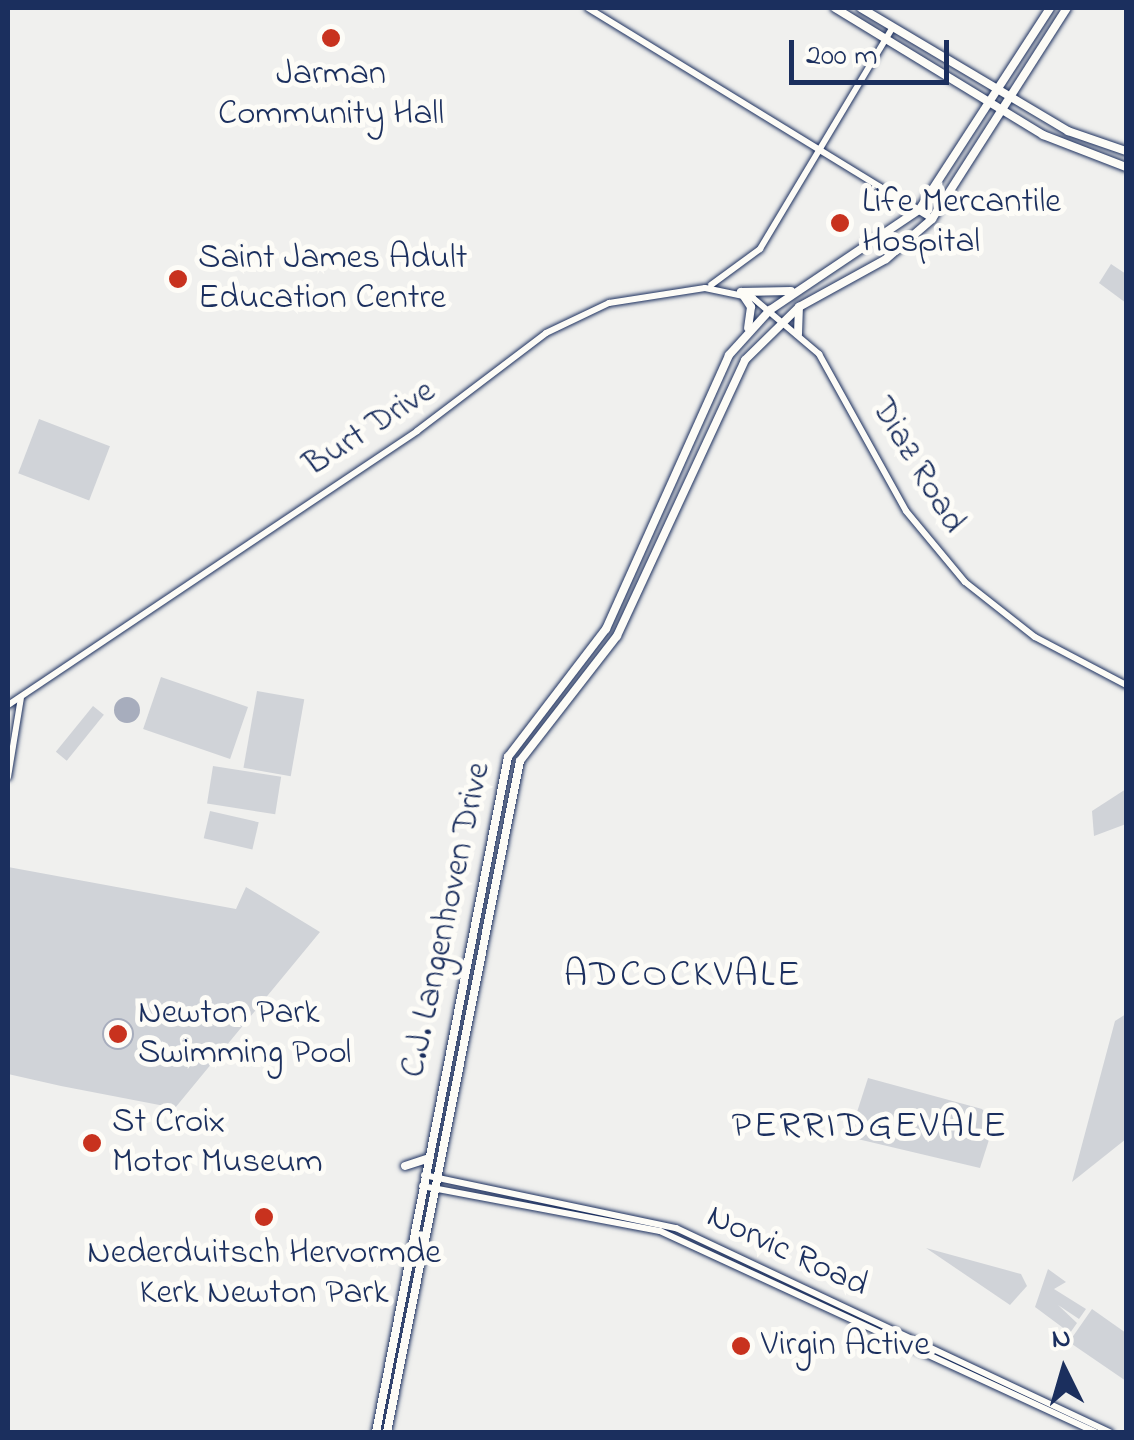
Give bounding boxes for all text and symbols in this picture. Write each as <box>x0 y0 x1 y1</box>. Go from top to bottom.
scale bar <box>794 20 954 82</box>
marker: Jarman Community Hall <box>320 27 342 49</box>
text: 200 m <box>806 35 878 79</box>
place label: Jarman Community Hall <box>218 54 444 136</box>
place label: Life Mercantile Hospital <box>862 182 1061 264</box>
marker: Life Mercantile Hospital <box>827 210 853 236</box>
place label: Saint James Adult Education Centre <box>198 238 468 320</box>
marker: Saint James Adult Education Centre <box>167 268 189 290</box>
street label: Burt Drive <box>297 371 443 487</box>
street label: Diaz Road <box>860 391 974 541</box>
street label: C.J. Langenhoven Drive <box>393 759 501 1081</box>
district label: ADCOCKVALE <box>564 954 802 1000</box>
place label: Newton Park Swimming Pool <box>138 993 351 1075</box>
marker: Newton Park Swimming Pool <box>107 1023 129 1045</box>
place label: St Croix Motor Museum <box>112 1102 323 1184</box>
district label: PERRIDGEVALE <box>732 1105 1008 1151</box>
marker: St Croix Motor Museum <box>81 1132 103 1154</box>
street label: Norvic Road <box>700 1196 874 1308</box>
marker: Nederduitsch Hervormde Kerk Newton Park <box>253 1206 275 1228</box>
place label: Nederduitsch Hervormde Kerk Newton Park <box>87 1233 441 1315</box>
text: N <box>1050 1318 1073 1361</box>
north arrow <box>1014 1320 1114 1420</box>
place label: Virgin Active <box>761 1325 930 1367</box>
marker: Virgin Active <box>730 1335 752 1357</box>

